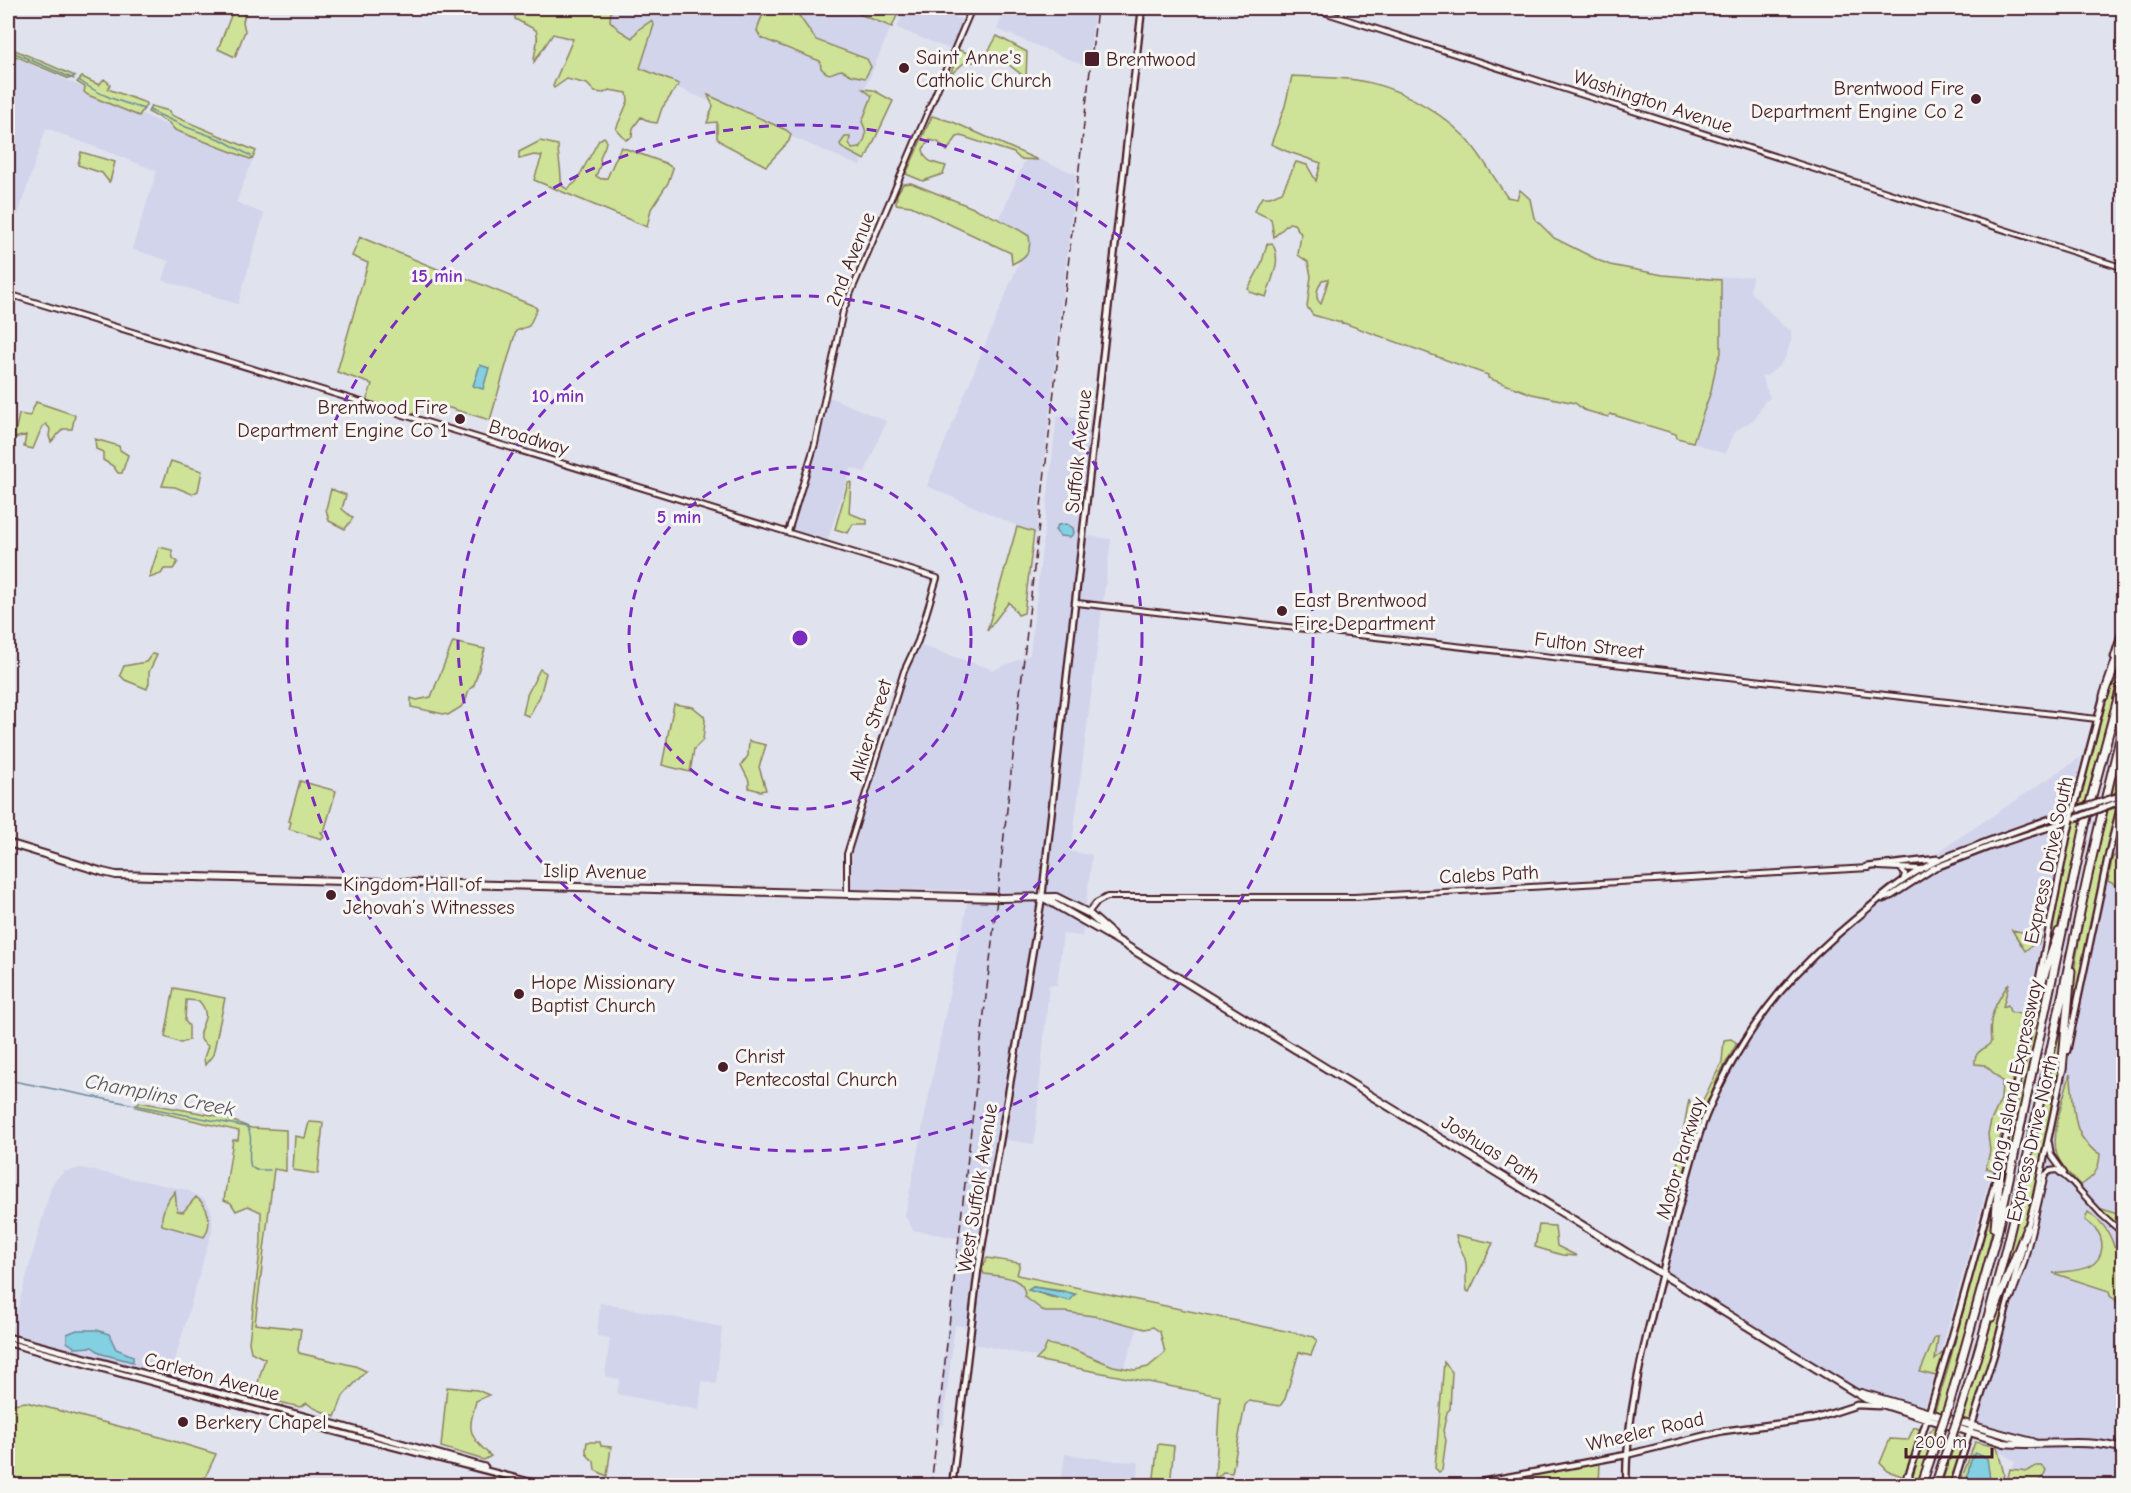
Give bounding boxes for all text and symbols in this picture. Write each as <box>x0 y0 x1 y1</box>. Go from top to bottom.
place label: Saint Anne's Catholic Church <box>916 46 1052 92</box>
place label: Brentwood <box>1106 48 1196 71</box>
marker: Brentwood <box>1083 50 1101 68</box>
marker: Saint Anne's Catholic Church <box>897 61 911 75</box>
street label: Washington Avenue <box>1570 65 1735 138</box>
place label: Brentwood Fire Department Engine Co 2 <box>1751 77 1964 123</box>
marker: Brentwood Fire Department Engine Co 2 <box>1969 92 1983 106</box>
street label: 2nd Avenue <box>821 209 880 310</box>
text: 15 min <box>411 266 463 287</box>
text: 10 min <box>532 386 584 407</box>
street label: Suffolk Avenue <box>1061 388 1096 514</box>
place label: Brentwood Fire Department Engine Co 1 <box>237 396 448 442</box>
marker: Brentwood Fire Department Engine Co 1 <box>453 412 467 426</box>
street label: Broadway <box>486 414 572 461</box>
text: 5 min <box>657 507 701 528</box>
place label: East Brentwood Fire Department <box>1294 589 1436 635</box>
marker: East Brentwood Fire Department <box>1275 604 1289 618</box>
street label: Fulton Street <box>1533 627 1646 664</box>
centre of rings <box>790 628 810 648</box>
street label: Alkier Street <box>844 675 897 784</box>
street label: Express Drive South <box>2019 774 2078 946</box>
street label: Islip Avenue <box>543 859 647 884</box>
street label: Calebs Path <box>1439 860 1539 889</box>
place label: Kingdom Hall of Jehovah’s Witnesses <box>343 873 515 919</box>
marker: Kingdom Hall of Jehovah’s Witnesses <box>324 888 338 902</box>
place label: Hope Missionary Baptist Church <box>531 971 675 1017</box>
street label: Long Island Expressway <box>1982 977 2047 1183</box>
marker: Hope Missionary Baptist Church <box>512 987 526 1001</box>
place label: Christ Pentecostal Church <box>735 1045 897 1091</box>
street label: Express Drive North <box>2002 1052 2063 1224</box>
marker: Christ Pentecostal Church <box>716 1060 730 1074</box>
water label: Champlins Creek <box>83 1069 238 1121</box>
street label: Motor Parkway <box>1651 1094 1710 1222</box>
street label: West Suffolk Avenue <box>953 1102 1002 1274</box>
street label: Joshuas Path <box>1437 1110 1544 1189</box>
street label: Carleton Avenue <box>142 1347 282 1406</box>
street label: Wheeler Road <box>1584 1407 1706 1456</box>
place label: Berkery Chapel <box>195 1411 327 1434</box>
marker: Berkery Chapel <box>176 1415 190 1429</box>
scale bar <box>1906 1421 1992 1459</box>
text: 200 m <box>1915 1432 1967 1453</box>

